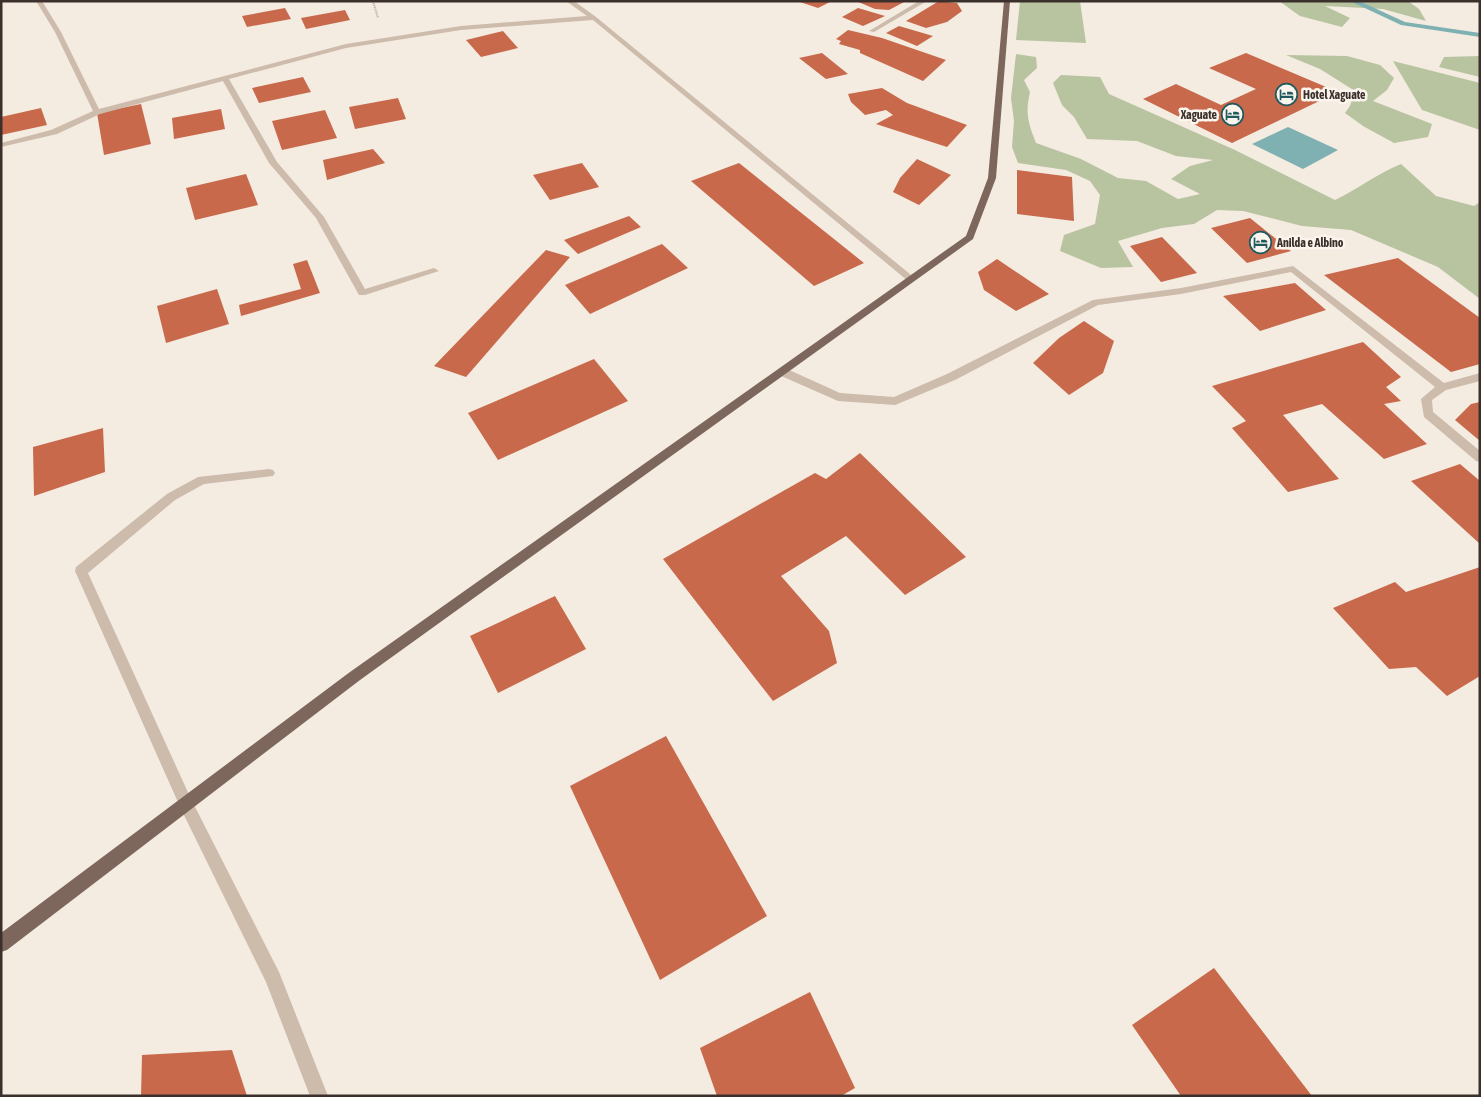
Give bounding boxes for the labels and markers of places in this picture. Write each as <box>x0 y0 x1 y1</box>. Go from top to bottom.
hotel icon: Hotel Xaguate <box>1275 83 1299 107</box>
place label: Hotel Xaguate <box>1303 88 1366 102</box>
hotel icon: Xaguate <box>1221 103 1245 127</box>
place label: Xaguate <box>1180 108 1218 122</box>
hotel icon: Anilda e Albino <box>1249 231 1273 255</box>
place label: Anilda e Albino <box>1276 236 1344 250</box>

